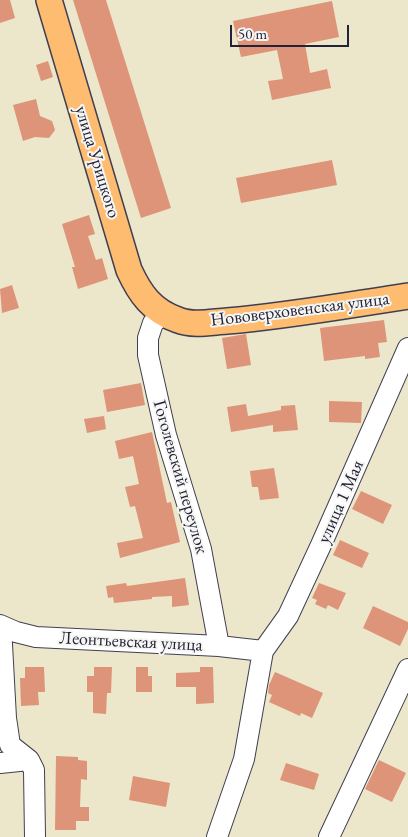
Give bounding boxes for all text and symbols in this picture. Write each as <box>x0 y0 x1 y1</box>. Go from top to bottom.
scale bar <box>233 15 352 47</box>
text: 50 m <box>238 24 267 43</box>
street label: улица Урицкого <box>70 103 124 221</box>
street label: Нововерховенская улица <box>209 288 391 332</box>
street label: Гоголевский переулок <box>148 398 212 556</box>
street label: улица 1 Мая <box>313 457 369 547</box>
street label: Леонтьевская улица <box>59 627 203 657</box>

